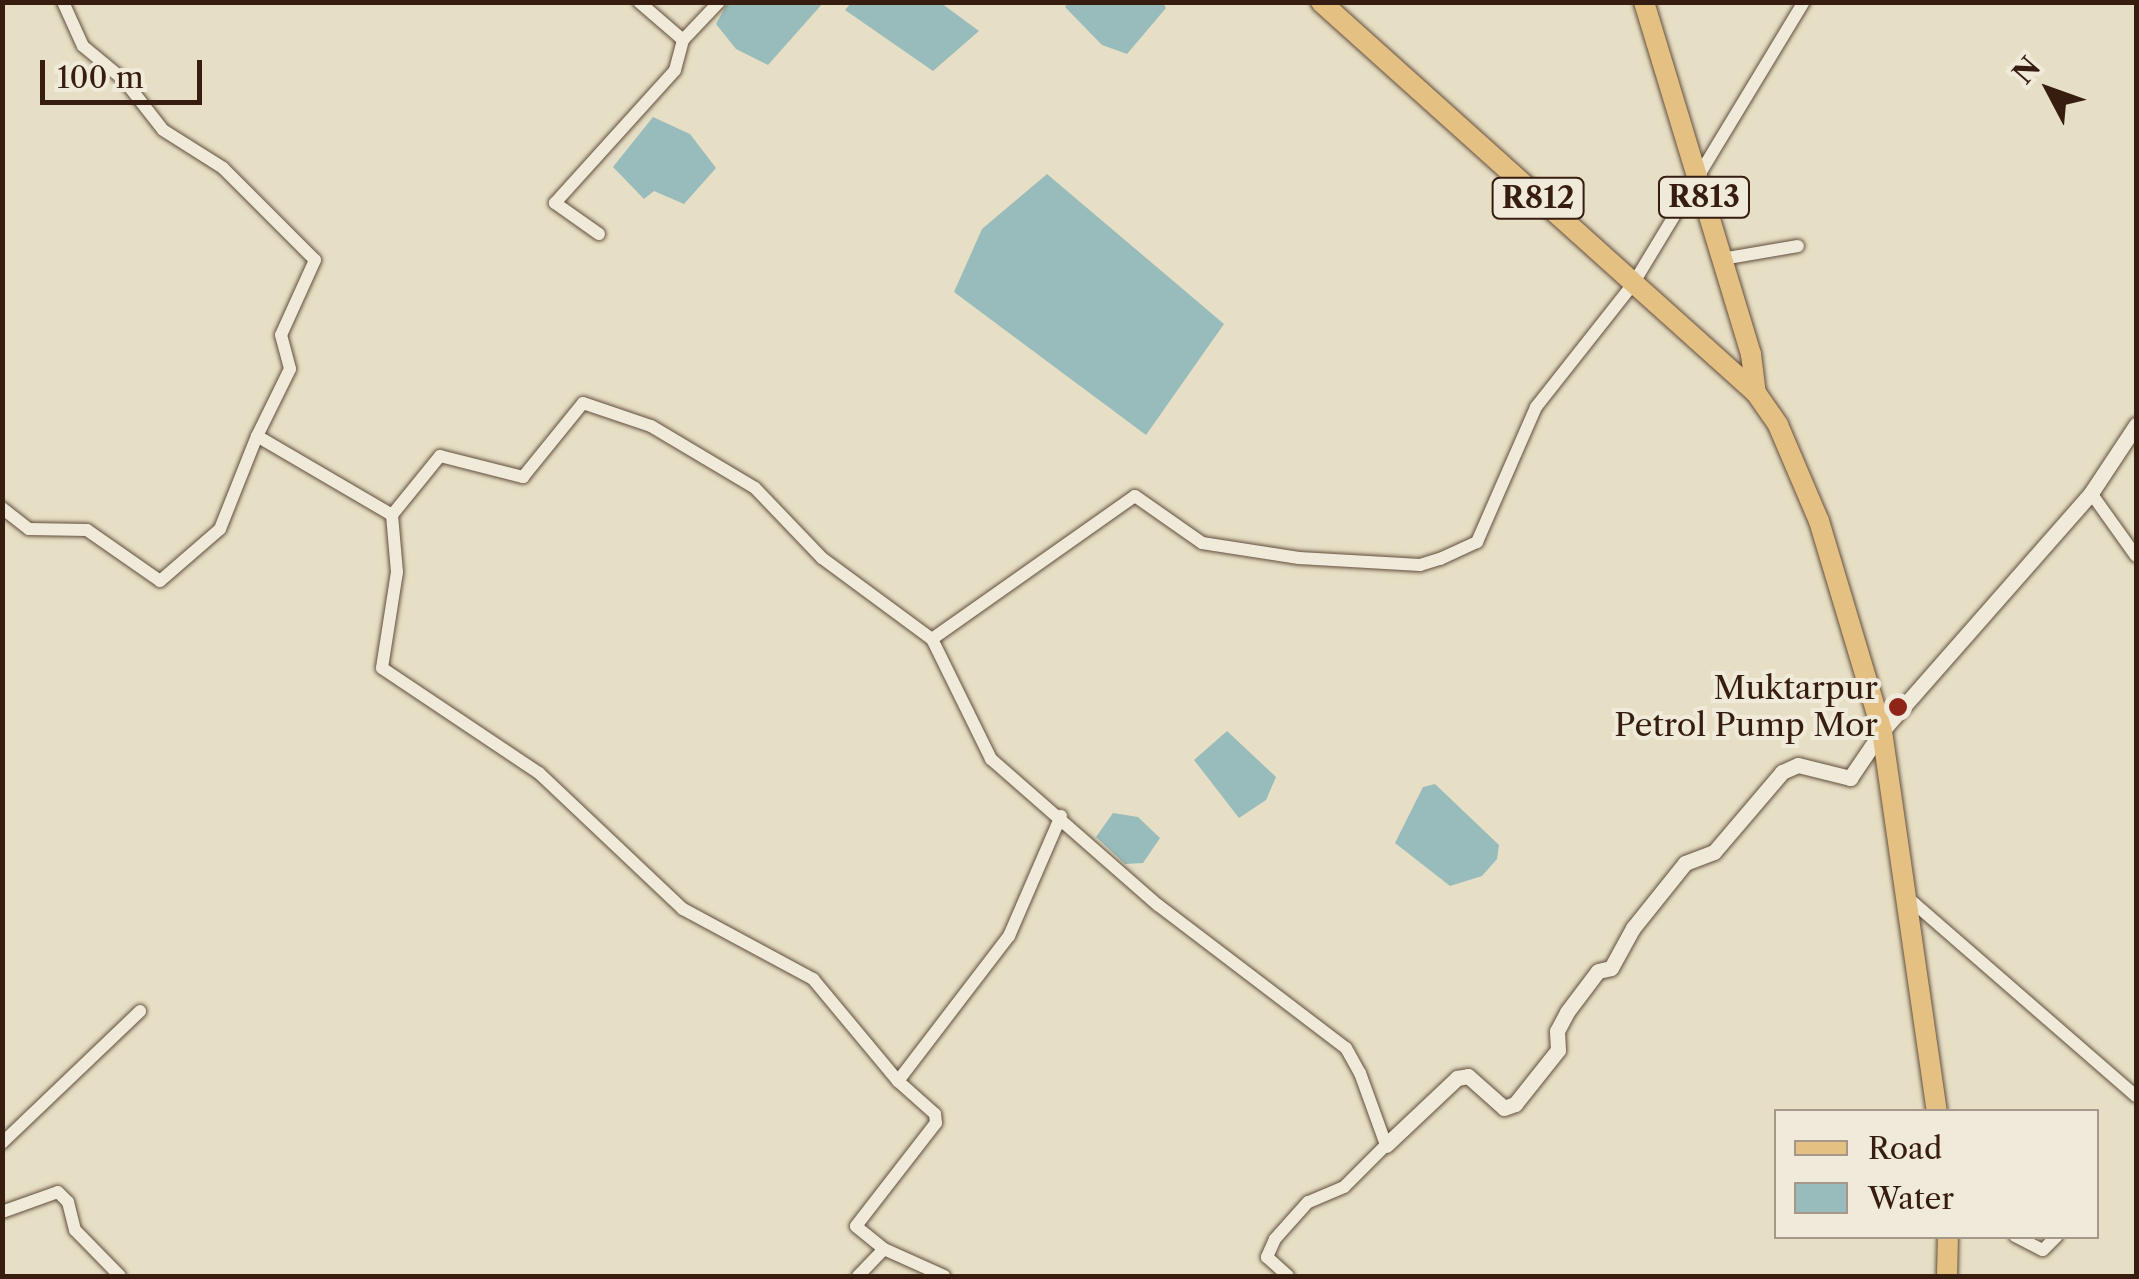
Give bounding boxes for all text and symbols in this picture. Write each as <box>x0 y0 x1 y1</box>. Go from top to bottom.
scale bar <box>45 40 208 102</box>
north arrow <box>1999 40 2099 140</box>
text: N <box>2006 50 2047 91</box>
text: 100 m <box>57 59 144 96</box>
road number: R813 <box>1656 172 1752 222</box>
road number: R812 <box>1490 173 1586 223</box>
place label: Muktarpur Petrol Pump Mor <box>1614 670 1878 745</box>
marker: Muktarpur Petrol Pump Mor <box>1887 696 1909 718</box>
legend <box>1774 1109 2099 1239</box>
text: Road <box>1868 1130 1942 1167</box>
text: Water <box>1868 1180 1954 1217</box>

